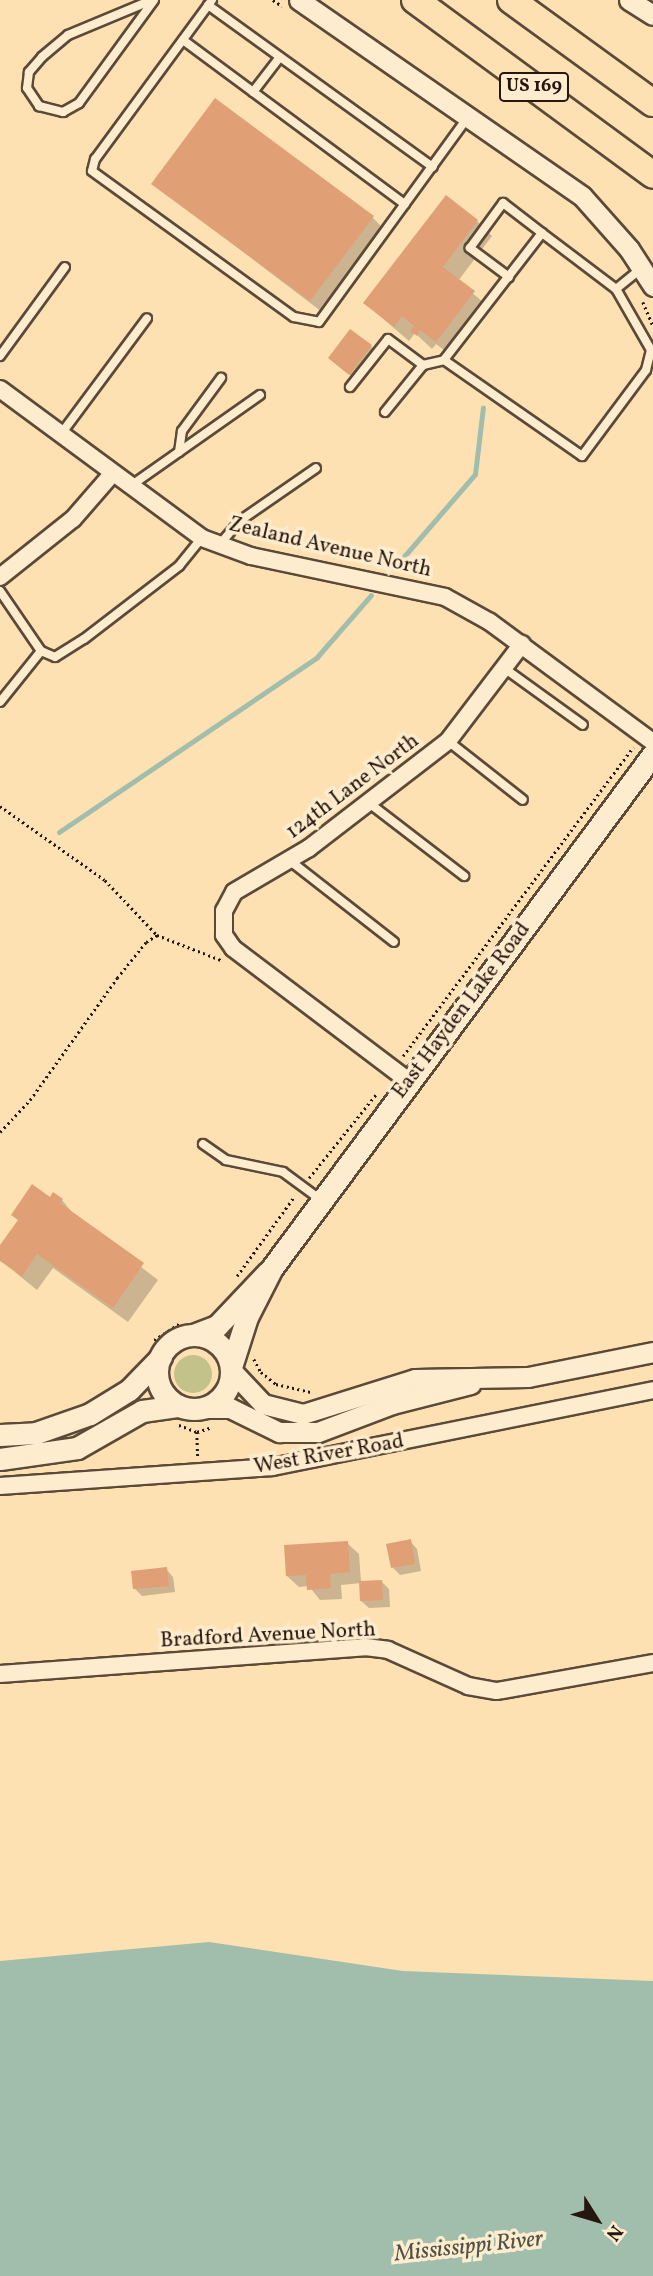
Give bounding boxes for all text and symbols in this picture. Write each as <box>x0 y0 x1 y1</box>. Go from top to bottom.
road number: US 169 <box>499 72 569 102</box>
street label: Zealand Avenue North <box>226 512 434 584</box>
street label: 124th Lane North <box>282 729 424 845</box>
street label: East Hayden Lake Road <box>388 918 536 1104</box>
street label: West River Road <box>252 1429 406 1481</box>
street label: Bradford Avenue North <box>160 1618 376 1654</box>
north arrow <box>562 2185 632 2255</box>
text: N <box>599 2219 628 2246</box>
water label: Mississippi River <box>393 2225 545 2269</box>

